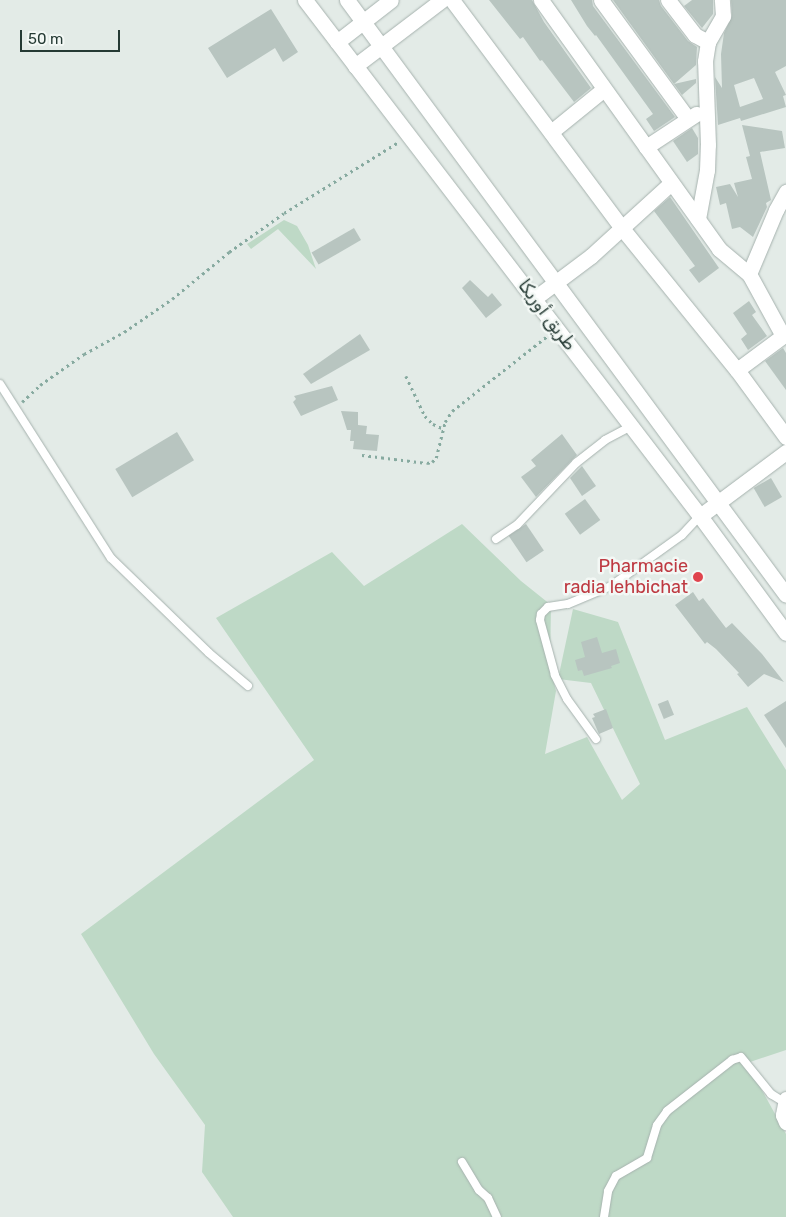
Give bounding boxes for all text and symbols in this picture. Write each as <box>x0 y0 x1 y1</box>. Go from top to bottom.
scale bar <box>22 20 122 52</box>
text: 50 m <box>28 30 63 48</box>
street label: طريق أوريكا <box>513 275 581 355</box>
place label: Pharmacie radia lehbichat <box>564 556 688 598</box>
marker: Pharmacie radia lehbichat <box>692 571 704 583</box>

